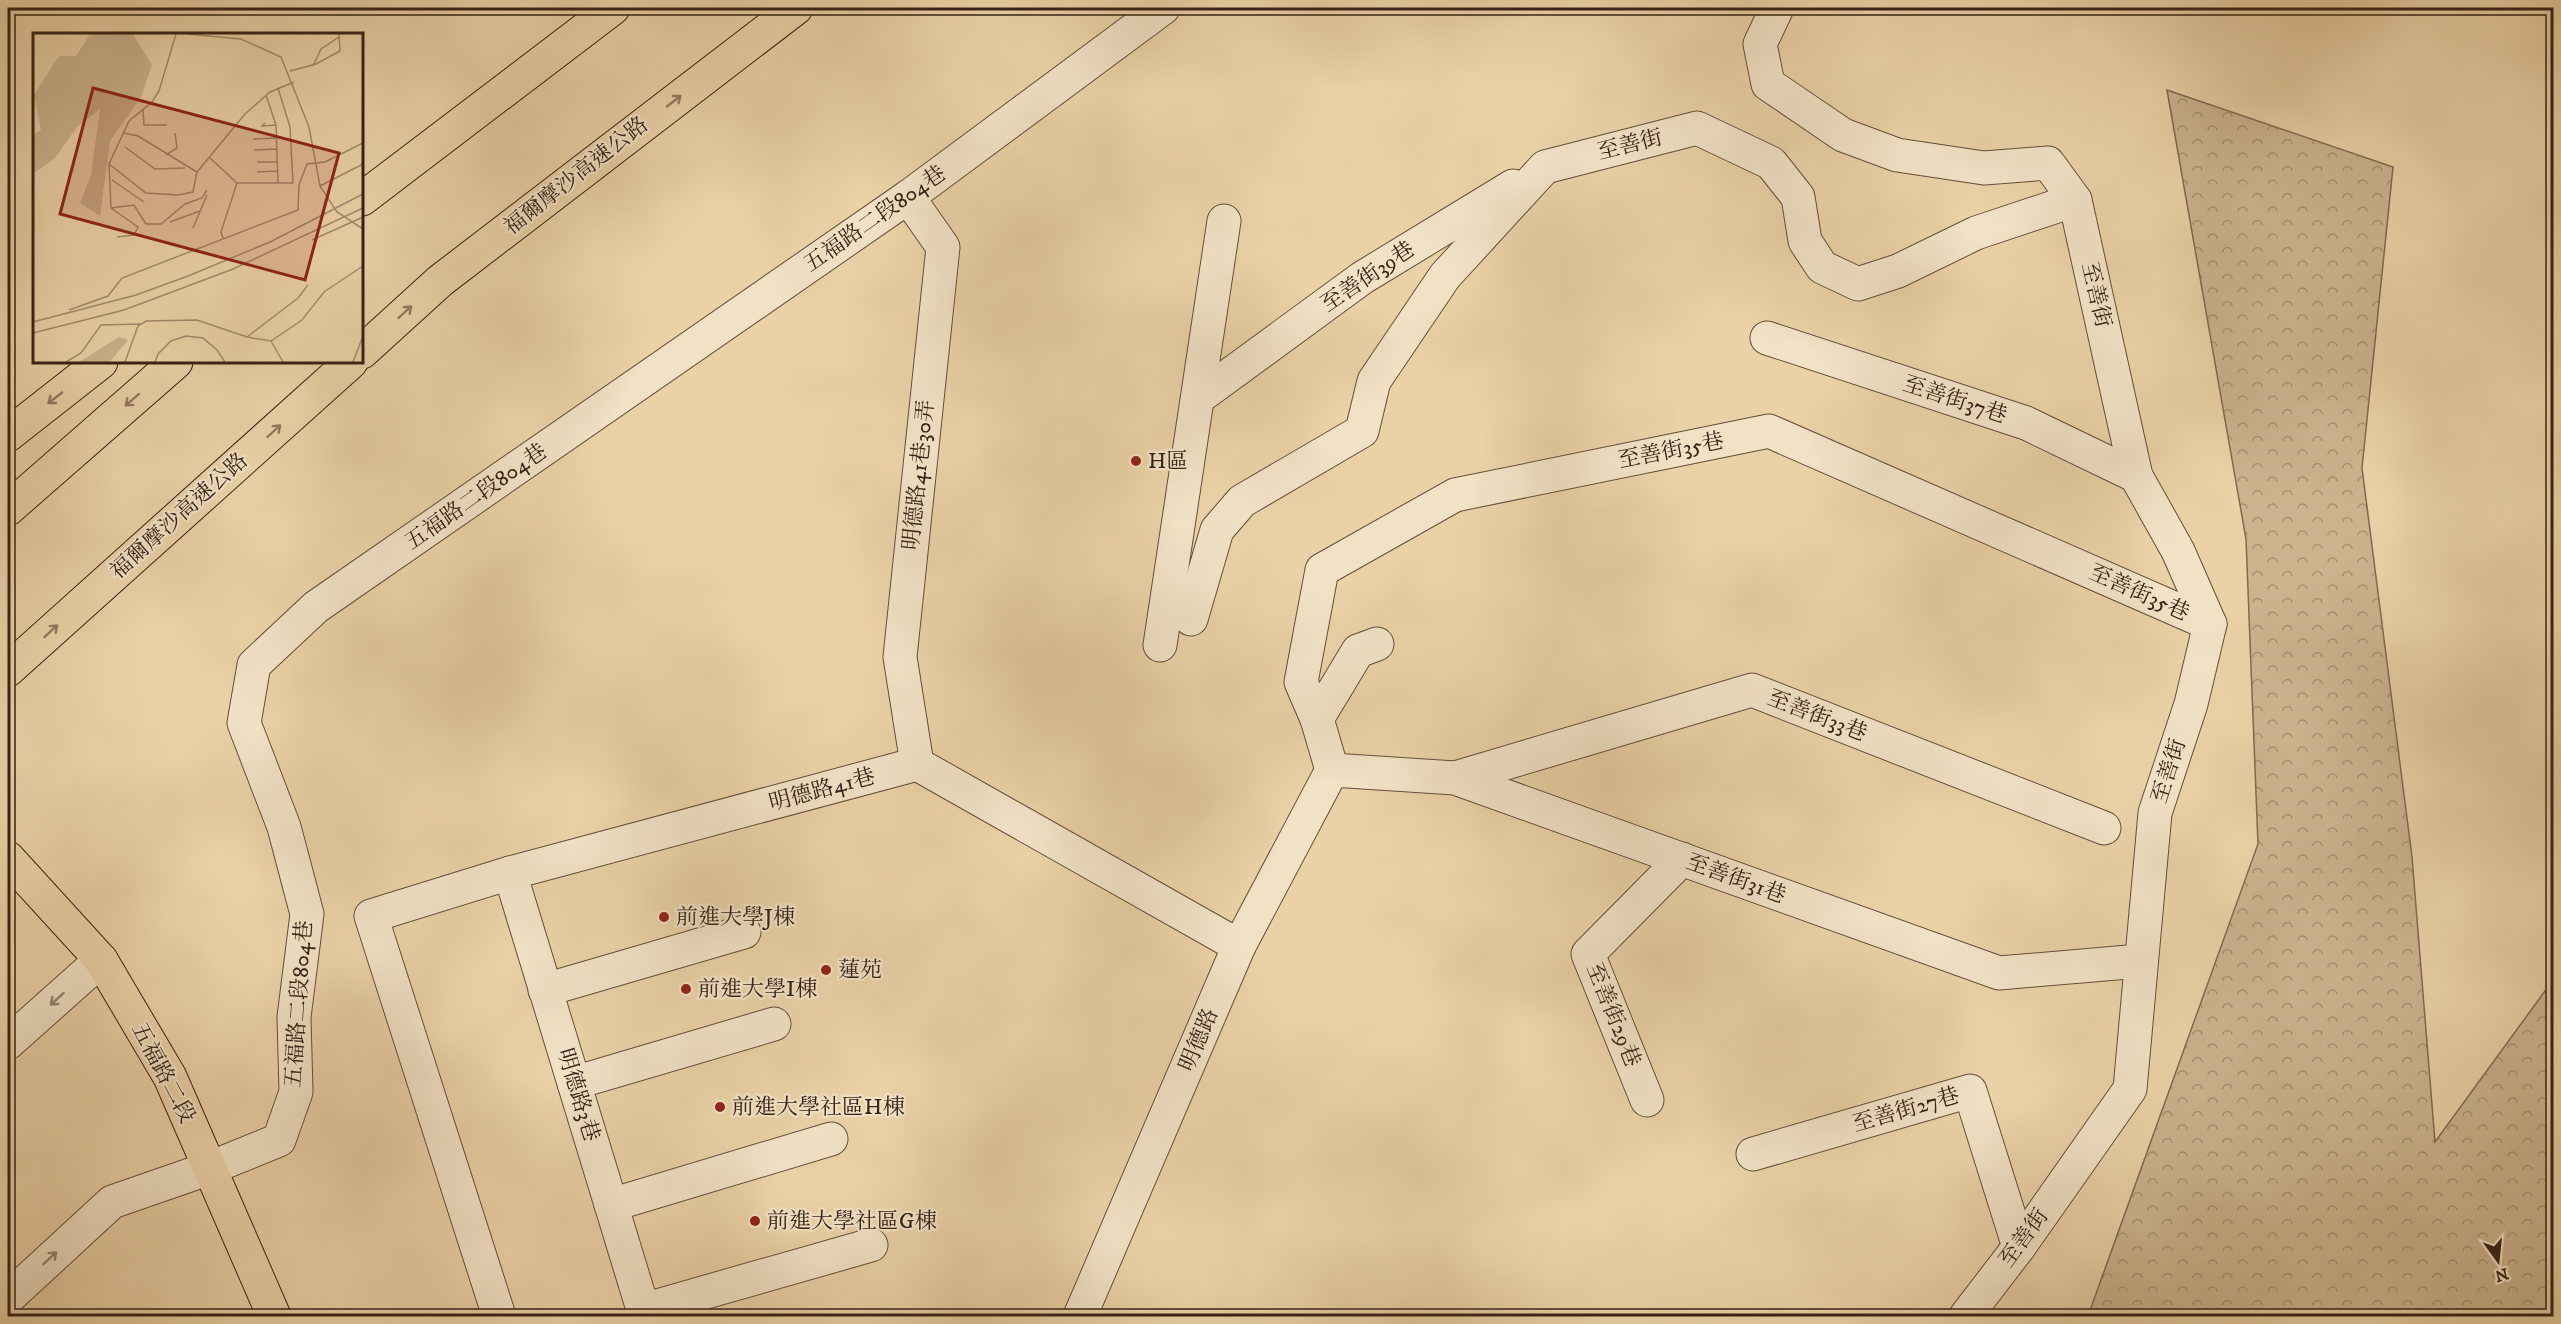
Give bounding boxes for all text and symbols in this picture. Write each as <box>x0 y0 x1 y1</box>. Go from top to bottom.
inset map <box>33 33 363 363</box>
one-way arrow <box>666 95 682 108</box>
street label: 福爾摩沙高速公路 <box>498 111 654 241</box>
street label: 至善街 <box>1595 124 1665 166</box>
street label: 五福路二段804巷 <box>799 160 951 278</box>
street label: 至善街39巷 <box>1316 236 1420 318</box>
street label: 至善街 <box>2075 260 2117 330</box>
one-way arrow <box>397 306 412 320</box>
street label: 至善街37巷 <box>1900 371 2010 429</box>
one-way arrow <box>48 391 64 404</box>
one-way arrow <box>125 393 140 407</box>
street label: 明德路41巷30弄 <box>898 399 940 551</box>
one-way arrow <box>266 424 281 438</box>
street label: 至善街35巷 <box>1616 428 1726 474</box>
street label: 五福路二段804巷 <box>400 438 552 556</box>
street label: 福爾摩沙高速公路 <box>105 447 253 585</box>
place label: H區 <box>1148 448 1188 475</box>
marker: H區 <box>1129 454 1143 468</box>
street label: 至善街35巷 <box>2085 559 2193 627</box>
one-way arrow <box>43 624 58 638</box>
street label: 至善街33巷 <box>1763 685 1871 747</box>
street label: 至善街 <box>2146 735 2192 807</box>
street label: 明德路41巷 <box>766 763 878 817</box>
street label: 至善街31巷 <box>1682 848 1790 910</box>
place label: 前進大學J棟 <box>676 904 795 931</box>
marker: 前進大學J棟 <box>657 910 671 924</box>
street label: 五福路二段804巷 <box>280 920 318 1088</box>
place label: 蓮苑 <box>838 957 882 984</box>
street label: 至善街29巷 <box>1580 959 1646 1071</box>
marker: 蓮苑 <box>819 963 833 977</box>
place label: 前進大學I棟 <box>698 976 817 1003</box>
marker: 前進大學I棟 <box>679 982 693 996</box>
one-way arrow <box>50 992 65 1006</box>
street label: 明德路 <box>1174 1004 1224 1076</box>
street label: 五福路二段 <box>125 1018 201 1128</box>
street label: 明德路3巷 <box>551 1045 605 1145</box>
street label: 至善街27巷 <box>1849 1082 1963 1138</box>
place label: 前進大學社區H棟 <box>732 1094 904 1121</box>
marker: 前進大學社區H棟 <box>713 1100 727 1114</box>
street label: 至善街 <box>1994 1203 2054 1273</box>
place label: 前進大學社區G棟 <box>767 1208 936 1235</box>
marker: 前進大學社區G棟 <box>748 1214 762 1228</box>
north arrow <box>2468 1231 2528 1291</box>
one-way arrow <box>43 1251 58 1265</box>
text: N <box>2493 1263 2511 1286</box>

